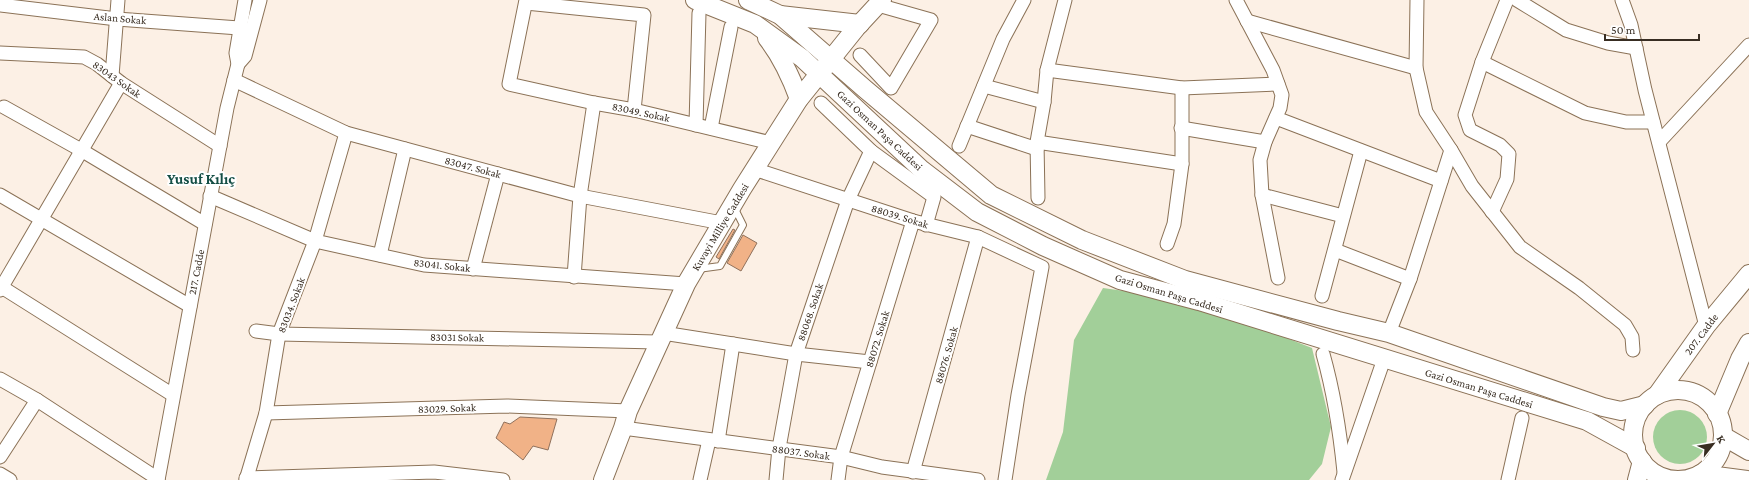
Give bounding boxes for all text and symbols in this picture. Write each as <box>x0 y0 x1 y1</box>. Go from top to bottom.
street label: Aslan Sokak <box>93 10 147 26</box>
scale bar <box>1605 16 1699 42</box>
text: 50 m <box>1611 23 1636 37</box>
street label: 83043 Sokak <box>91 58 144 100</box>
street label: Gazi Osman Paşa Caddesi <box>834 87 925 173</box>
street label: 83049. Sokak <box>611 100 672 124</box>
street label: 83047. Sokak <box>444 154 503 180</box>
district label: Yusuf Kılıç <box>167 171 235 187</box>
street label: Kuvayi Milliye Caddesi <box>689 181 752 273</box>
street label: 88039. Sokak <box>870 202 931 231</box>
street label: 217. Cadde <box>186 248 206 296</box>
street label: 83041. Sokak <box>413 256 472 274</box>
street label: Gazi Osman Paşa Caddesi <box>1113 271 1225 316</box>
street label: 83034. Sokak <box>275 275 307 335</box>
street label: 88068. Sokak <box>795 281 826 342</box>
street label: 88072. Sokak <box>863 308 892 369</box>
street label: 207. Cadde <box>1682 311 1720 357</box>
street label: 88076. Sokak <box>932 324 960 385</box>
street label: 83031 Sokak <box>430 331 485 343</box>
street label: Gazi Osman Paşa Caddesi <box>1423 366 1535 411</box>
street label: 83029. Sokak <box>418 401 477 415</box>
north arrow <box>1693 424 1733 464</box>
text: K <box>1715 433 1729 446</box>
street label: 88037. Sokak <box>771 442 831 462</box>

